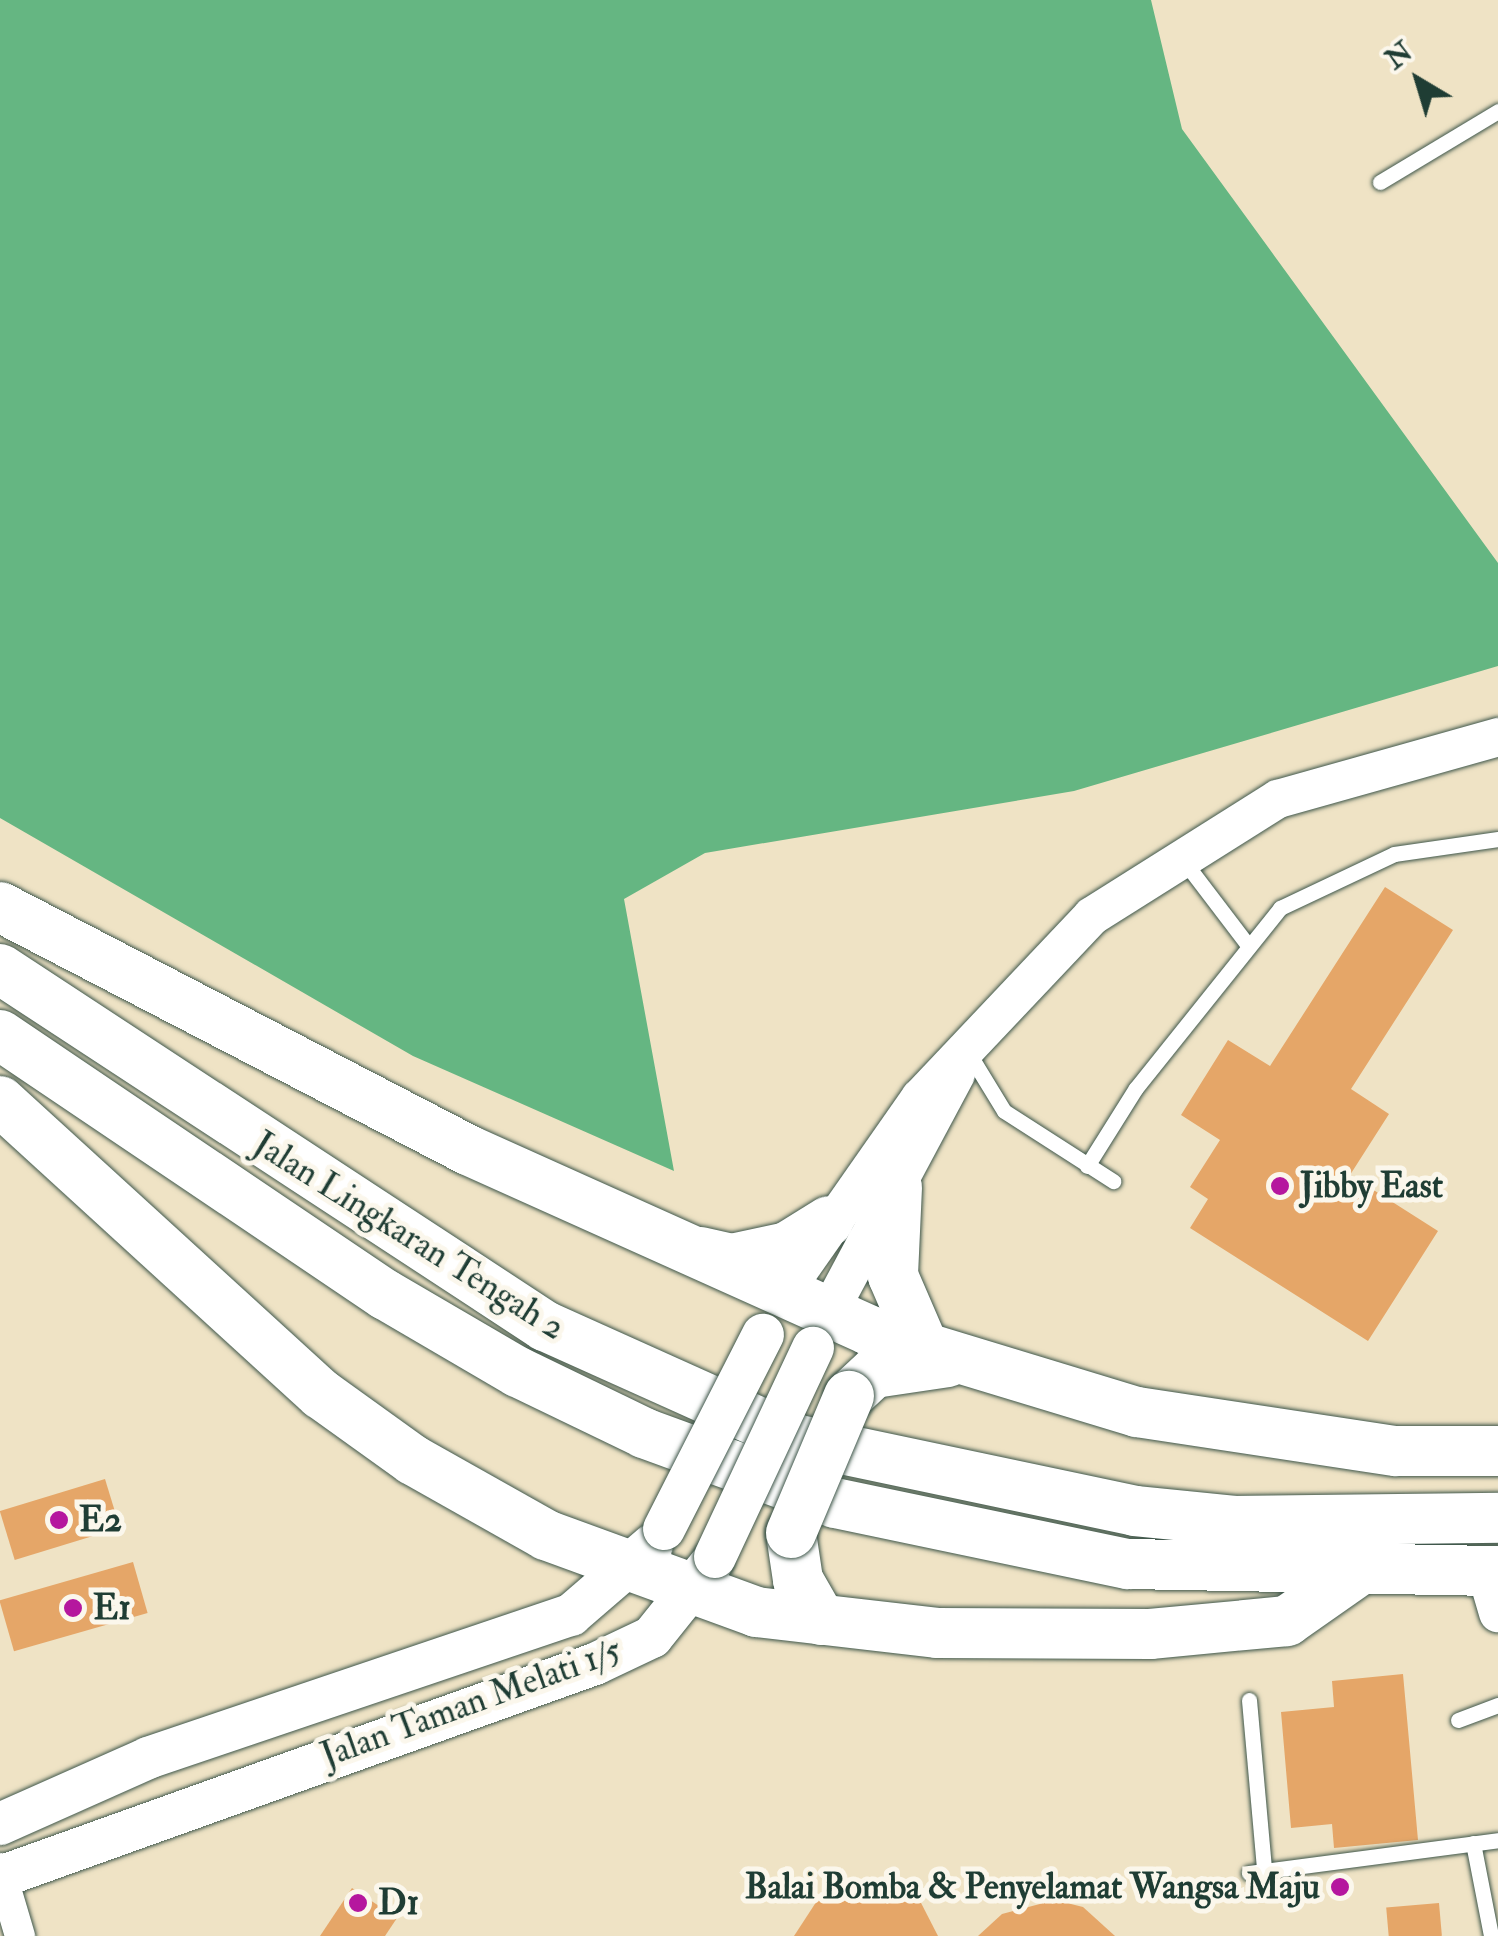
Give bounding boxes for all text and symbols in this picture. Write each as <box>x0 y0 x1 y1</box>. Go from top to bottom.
north arrow <box>1368 30 1468 130</box>
text: N <box>1379 34 1420 77</box>
street label: Jalan Lingkaran Tengah 2 <box>245 1123 573 1349</box>
place label: Jibby East <box>1300 1165 1443 1207</box>
marker: Jibby East <box>1269 1175 1291 1197</box>
place label: E2 <box>79 1499 122 1541</box>
marker: E2 <box>48 1509 70 1531</box>
place label: E1 <box>93 1587 131 1629</box>
marker: E1 <box>62 1597 84 1619</box>
street label: Jalan Taman Melati 1/5 <box>315 1629 627 1777</box>
place label: Balai Bomba & Penyelamat Wangsa Maju <box>745 1866 1320 1908</box>
marker: Balai Bomba & Penyelamat Wangsa Maju <box>1329 1876 1351 1898</box>
place label: D1 <box>378 1882 419 1924</box>
marker: D1 <box>347 1892 369 1914</box>

